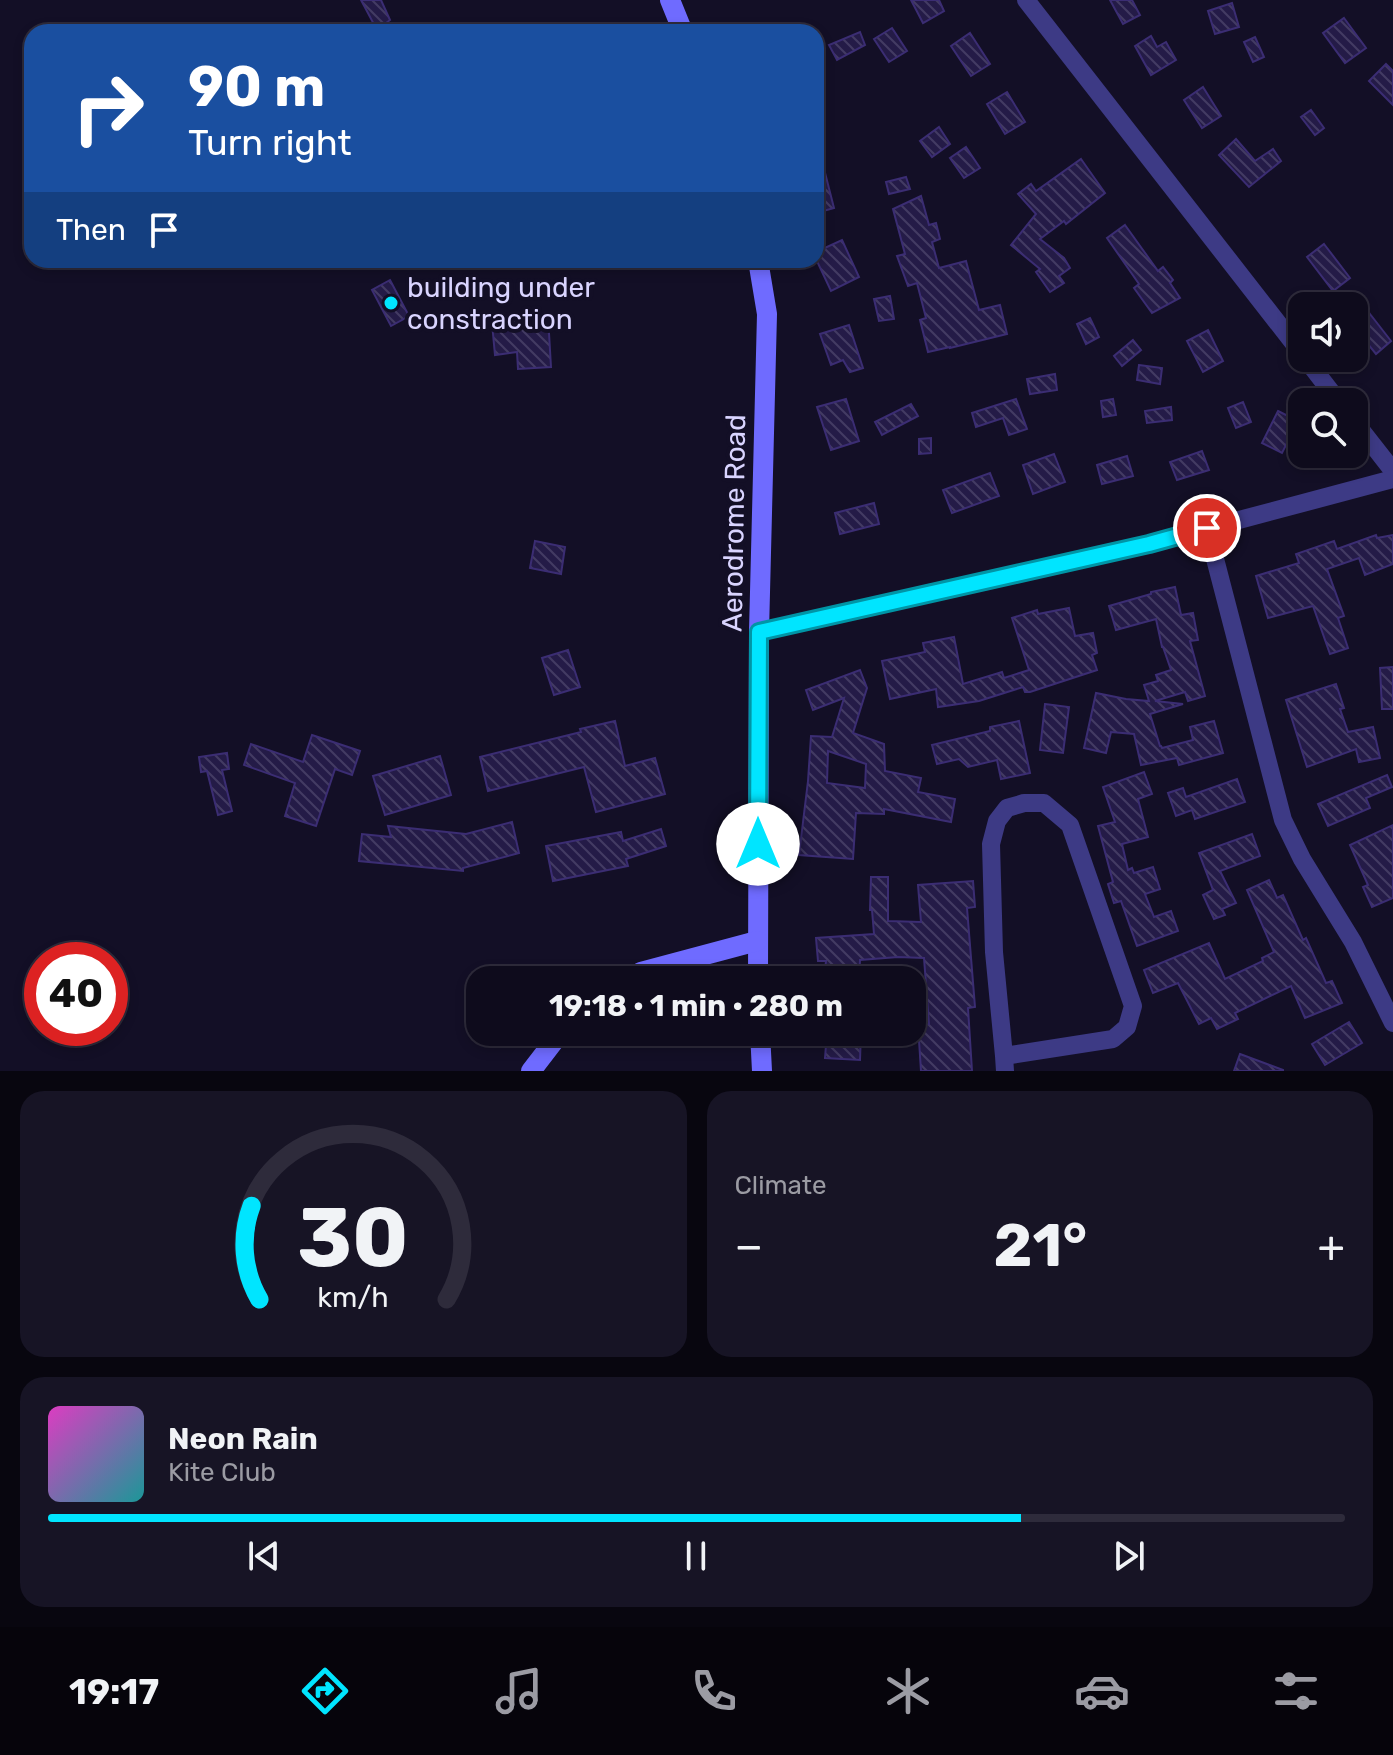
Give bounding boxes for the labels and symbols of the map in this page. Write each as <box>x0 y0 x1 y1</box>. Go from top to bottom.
place label: building under constraction <box>407 271 595 336</box>
marker: building under constraction <box>382 294 400 312</box>
street label: Aerodrome Road <box>716 414 752 632</box>
pin <box>1173 494 1241 562</box>
position arrow <box>716 802 800 886</box>
speed limit sign: 40 <box>24 942 128 1046</box>

